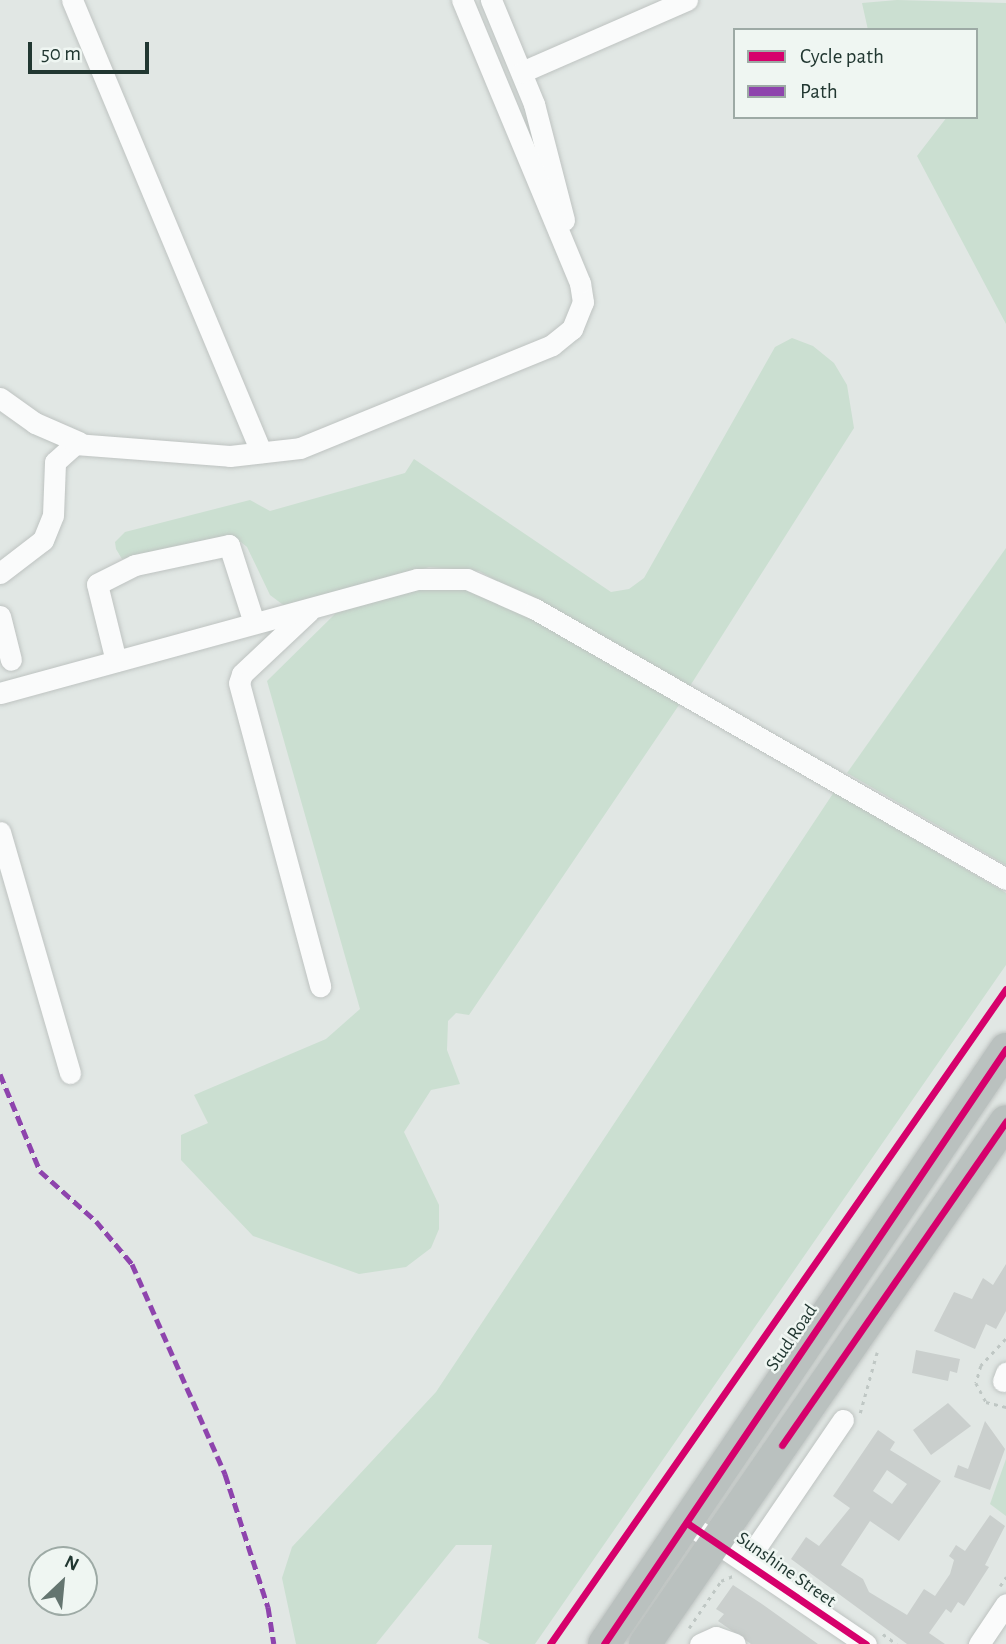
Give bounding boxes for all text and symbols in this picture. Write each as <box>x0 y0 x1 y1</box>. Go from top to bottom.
scale bar <box>32 28 152 72</box>
legend <box>733 28 978 119</box>
text: 50 m <box>41 43 81 64</box>
text: Cycle path <box>800 46 884 67</box>
text: Path <box>800 81 838 102</box>
street label: Stud Road <box>761 1300 823 1376</box>
street label: Sunshine Street <box>732 1527 840 1613</box>
north arrow <box>28 1546 98 1616</box>
text: N <box>61 1552 82 1575</box>

